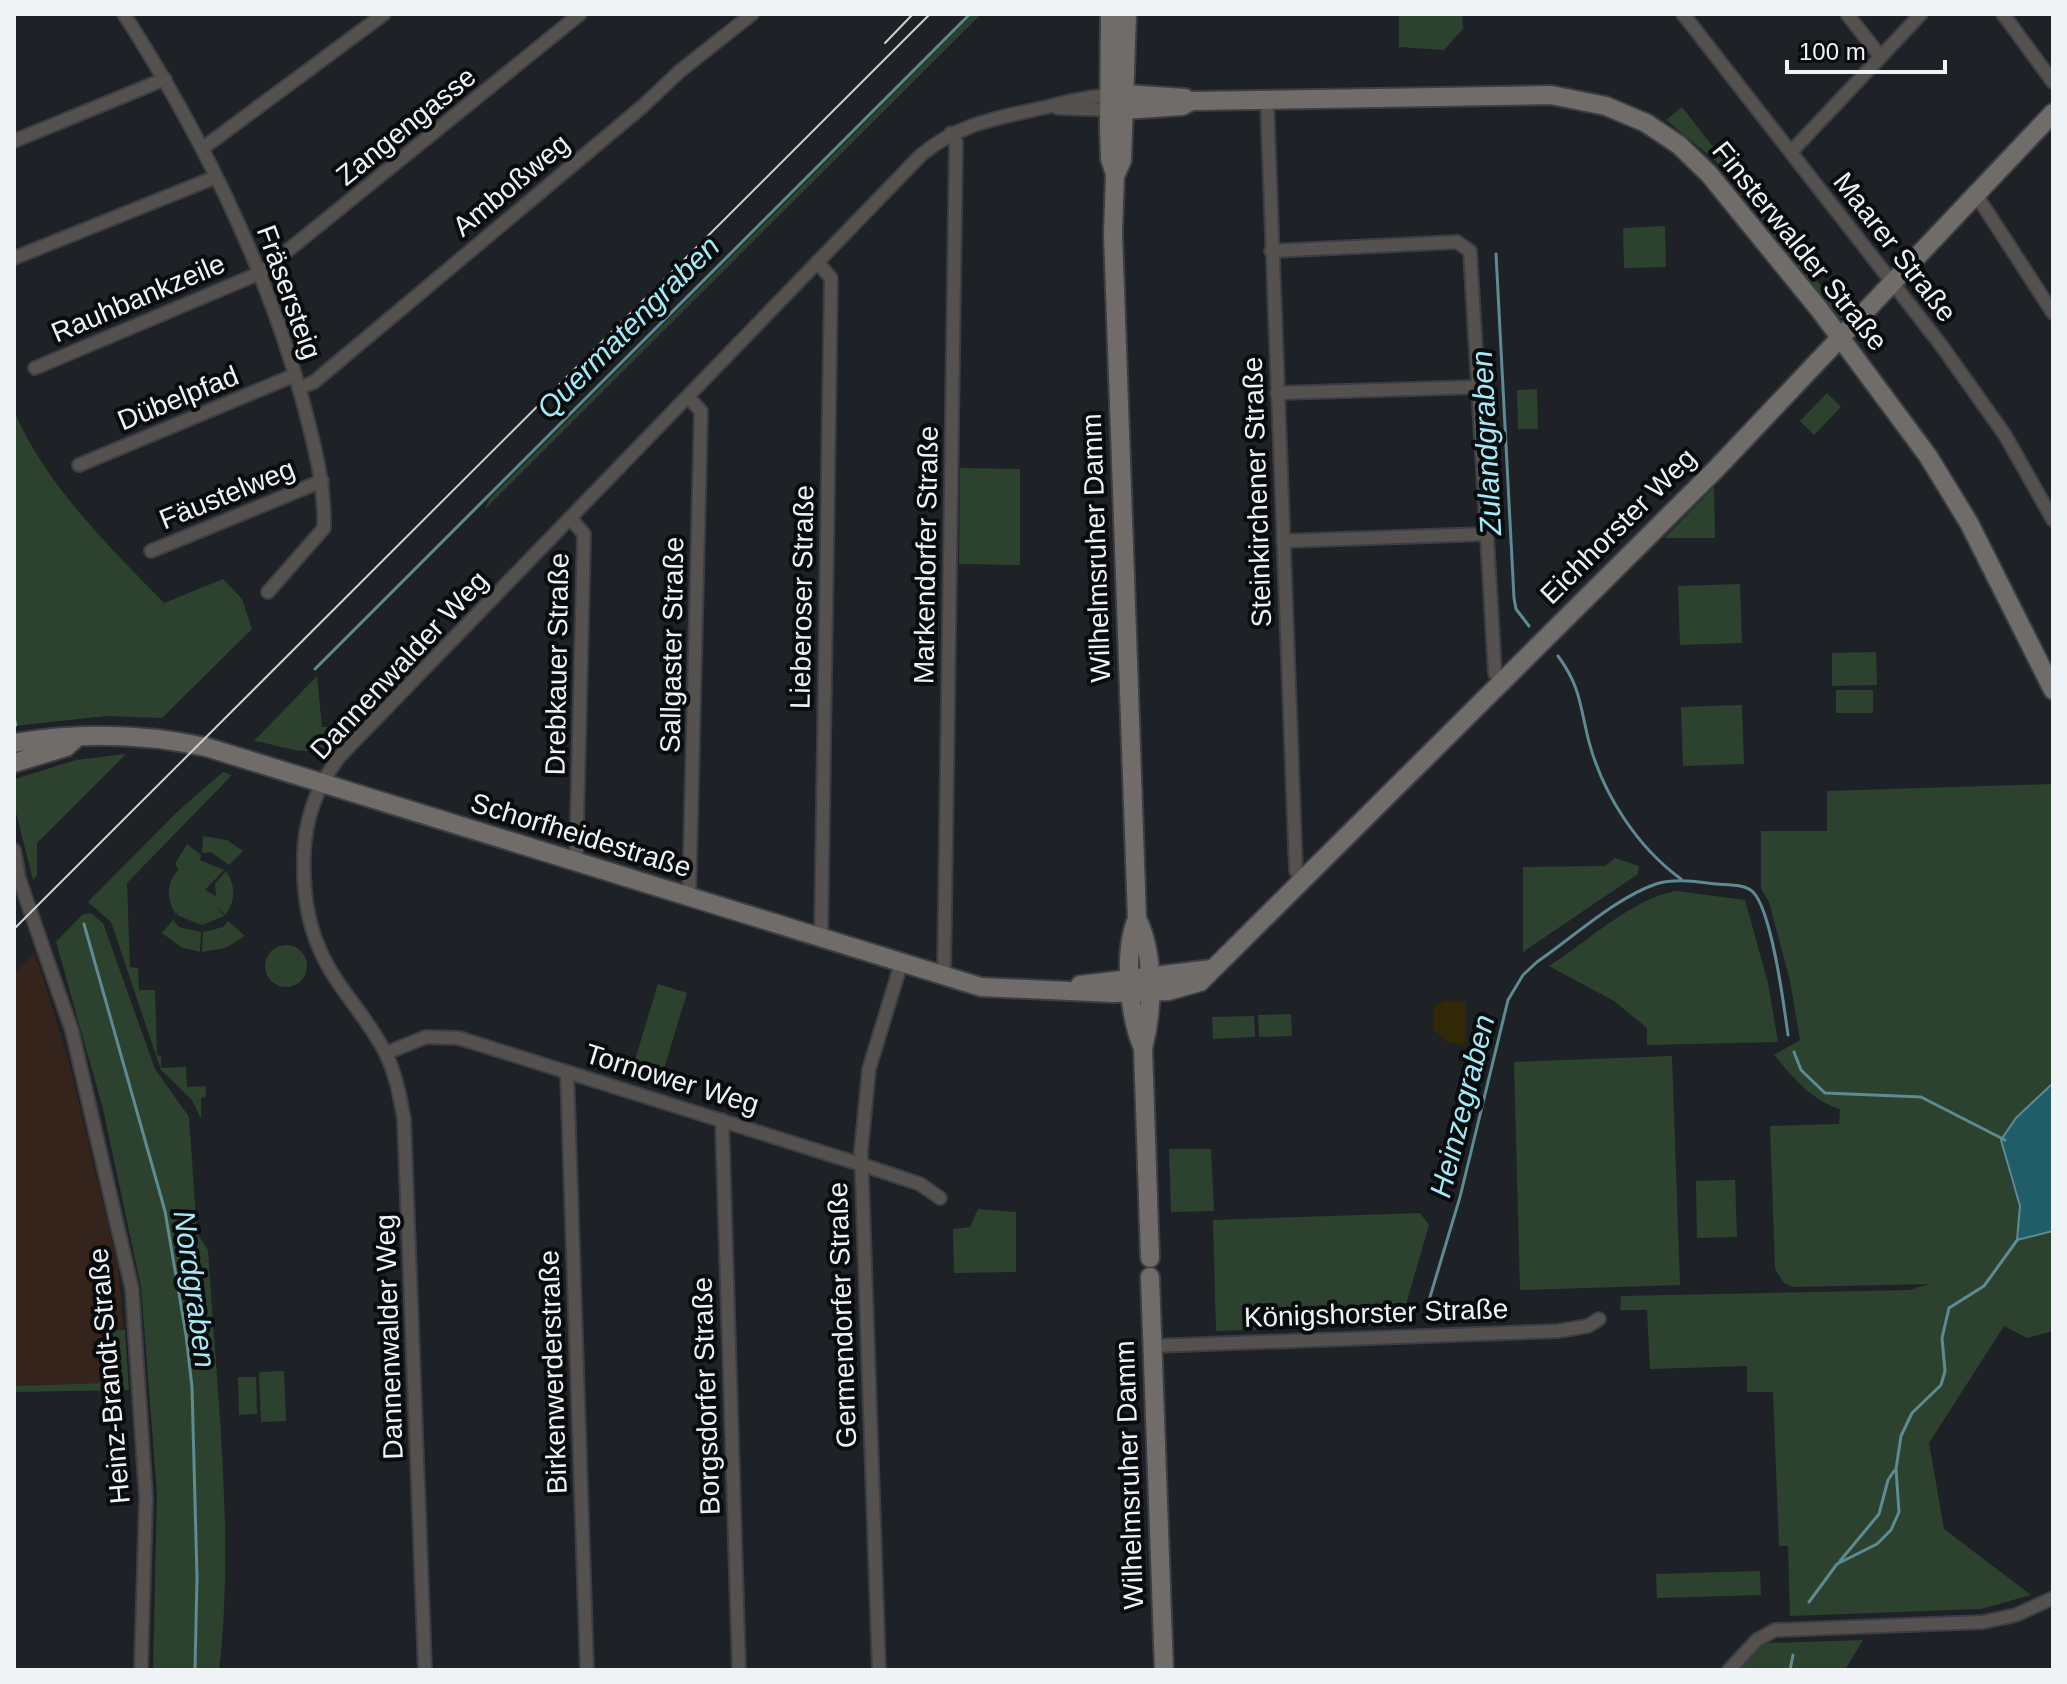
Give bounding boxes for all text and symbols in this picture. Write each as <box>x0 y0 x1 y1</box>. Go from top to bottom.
scale bar <box>1787 24 1945 74</box>
text: 100 m <box>1799 38 1866 65</box>
street label: Zangengasse <box>330 61 482 191</box>
street label: Amboßweg <box>447 128 575 242</box>
street label: Finsterwalder Straße <box>1706 135 1894 357</box>
street label: Maarer Straße <box>1827 166 1963 328</box>
street label: Fräsersteig <box>250 221 328 363</box>
water label: Quermatengraben <box>530 229 726 425</box>
street label: Rauhbankzeile <box>47 248 229 348</box>
water label: Zulandgraben <box>1465 350 1507 537</box>
street label: Steinkirchener Straße <box>1237 356 1277 628</box>
street label: Dübelpfad <box>113 360 243 436</box>
street label: Wilhelmsruher Damm <box>1076 413 1116 683</box>
street label: Markendorfer Straße <box>908 426 944 684</box>
street label: Eichhorster Weg <box>1534 442 1702 610</box>
street label: Fäustelweg <box>155 453 299 535</box>
street label: Lieberoser Straße <box>785 485 819 709</box>
street label: Sallgaster Straße <box>655 537 689 753</box>
street label: Drebkauer Straße <box>540 552 574 776</box>
street label: Dannenwalder Weg <box>304 565 494 765</box>
street label: Schorfheidestraße <box>467 787 695 883</box>
water label: Heinzegraben <box>1423 1011 1501 1201</box>
street label: Tornower Weg <box>581 1038 763 1120</box>
street label: Germendorfer Straße <box>822 1181 862 1449</box>
water label: Nordgraben <box>168 1208 222 1370</box>
street label: Dannenwalder Weg <box>369 1214 409 1460</box>
street label: Heinz-Brandt-Straße <box>82 1247 136 1505</box>
street label: Birkenwerderstraße <box>533 1249 573 1495</box>
street label: Borgsdorfer Straße <box>686 1276 726 1516</box>
street label: Königshorster Straße <box>1243 1293 1509 1333</box>
street label: Wilhelmsruher Damm <box>1109 1340 1149 1610</box>

